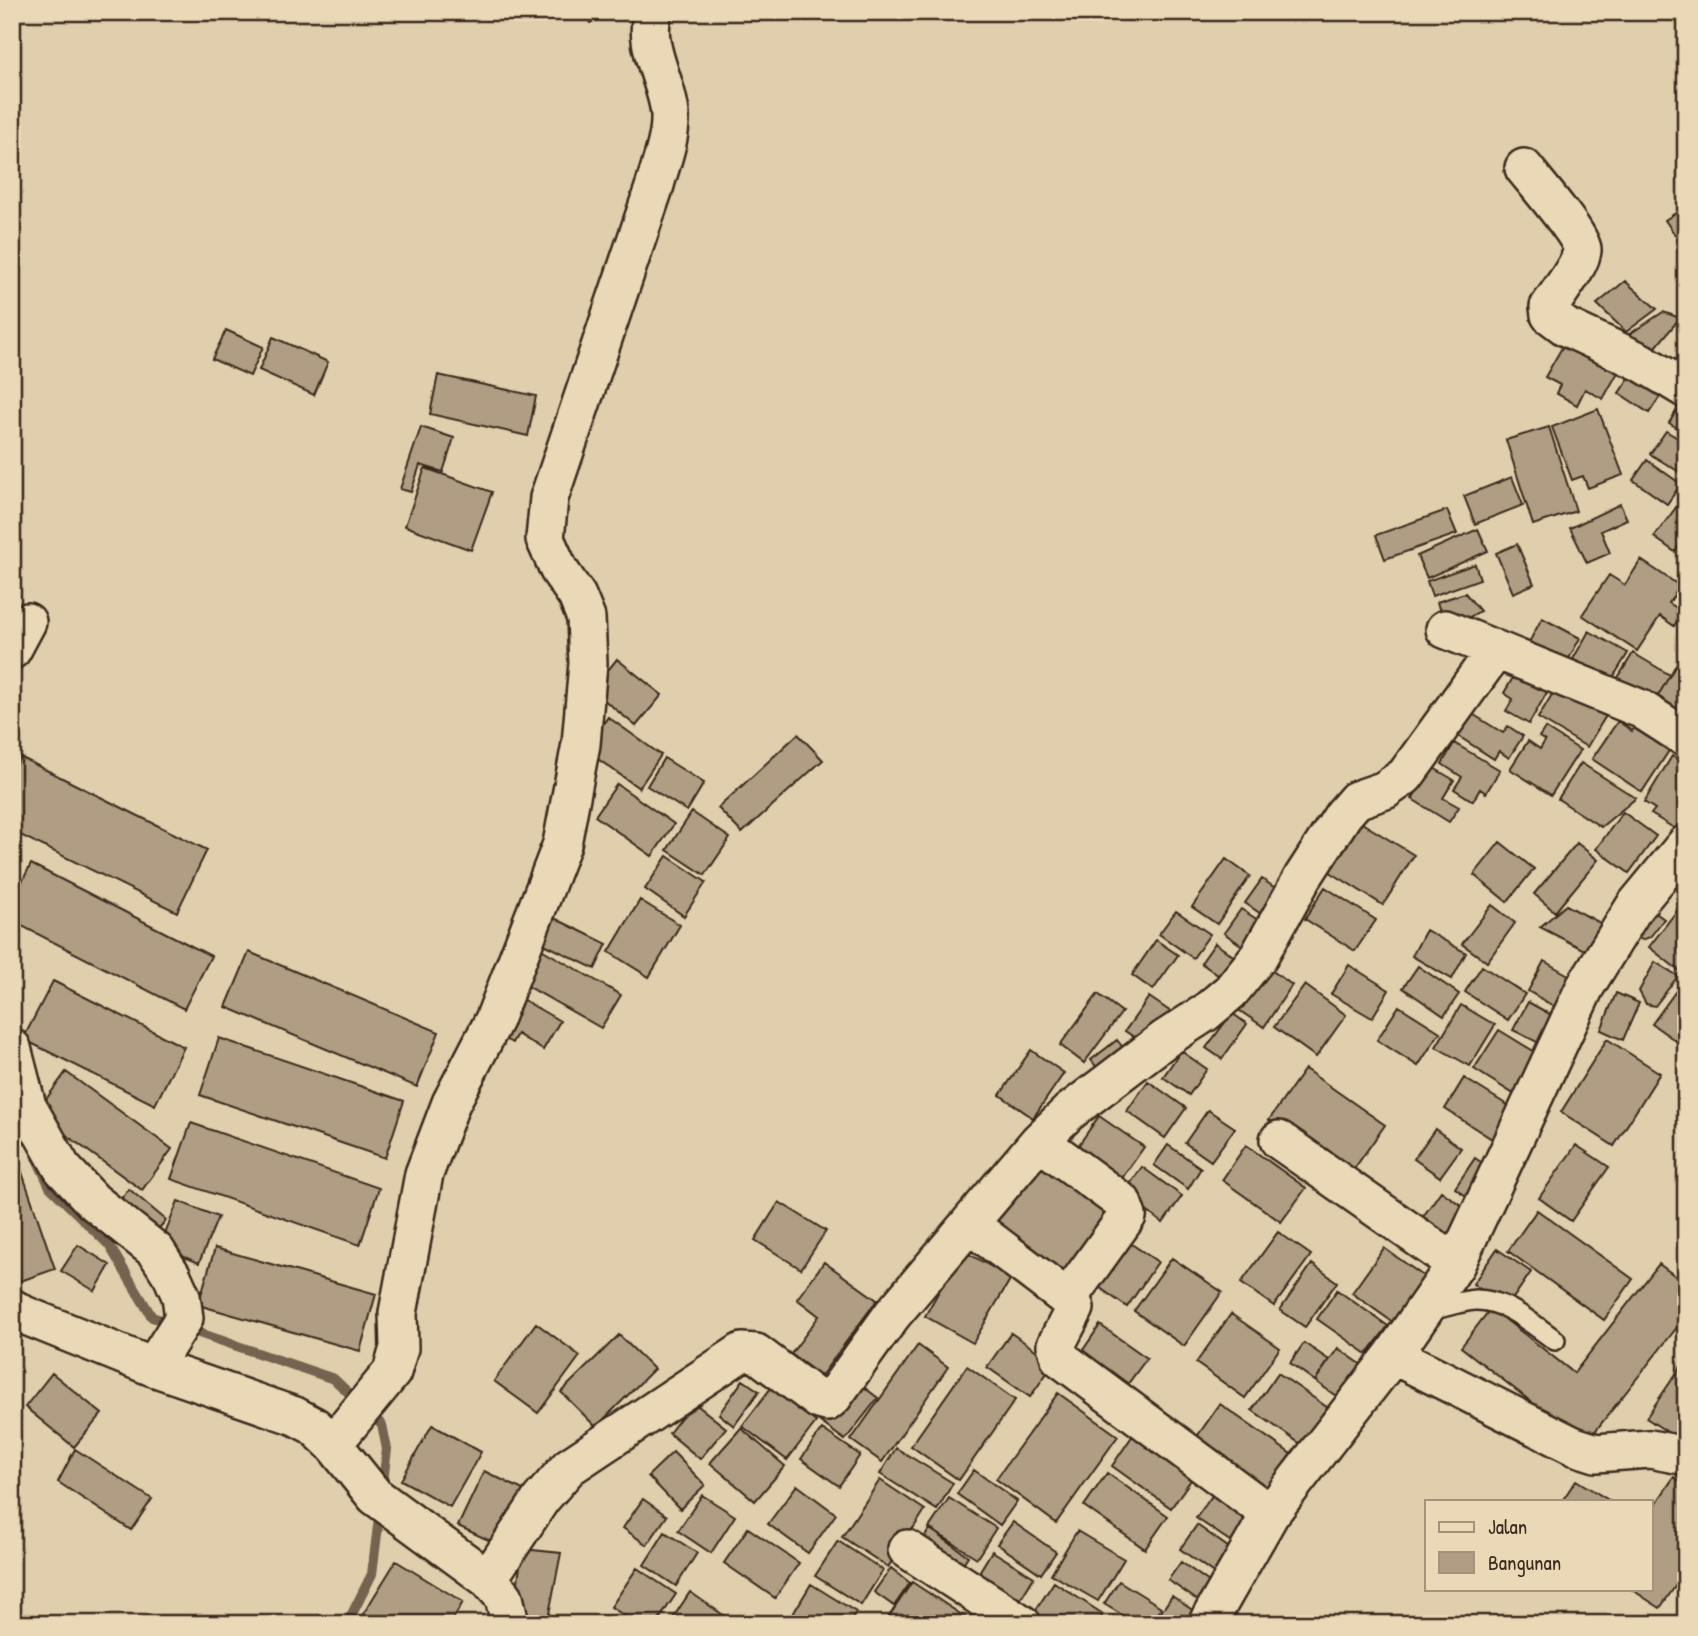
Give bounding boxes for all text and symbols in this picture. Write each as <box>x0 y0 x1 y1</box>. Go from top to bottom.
legend <box>1425 1500 1652 1590</box>
text: Jalan <box>1488 1512 1527 1541</box>
text: Bangunan <box>1488 1548 1561 1577</box>

